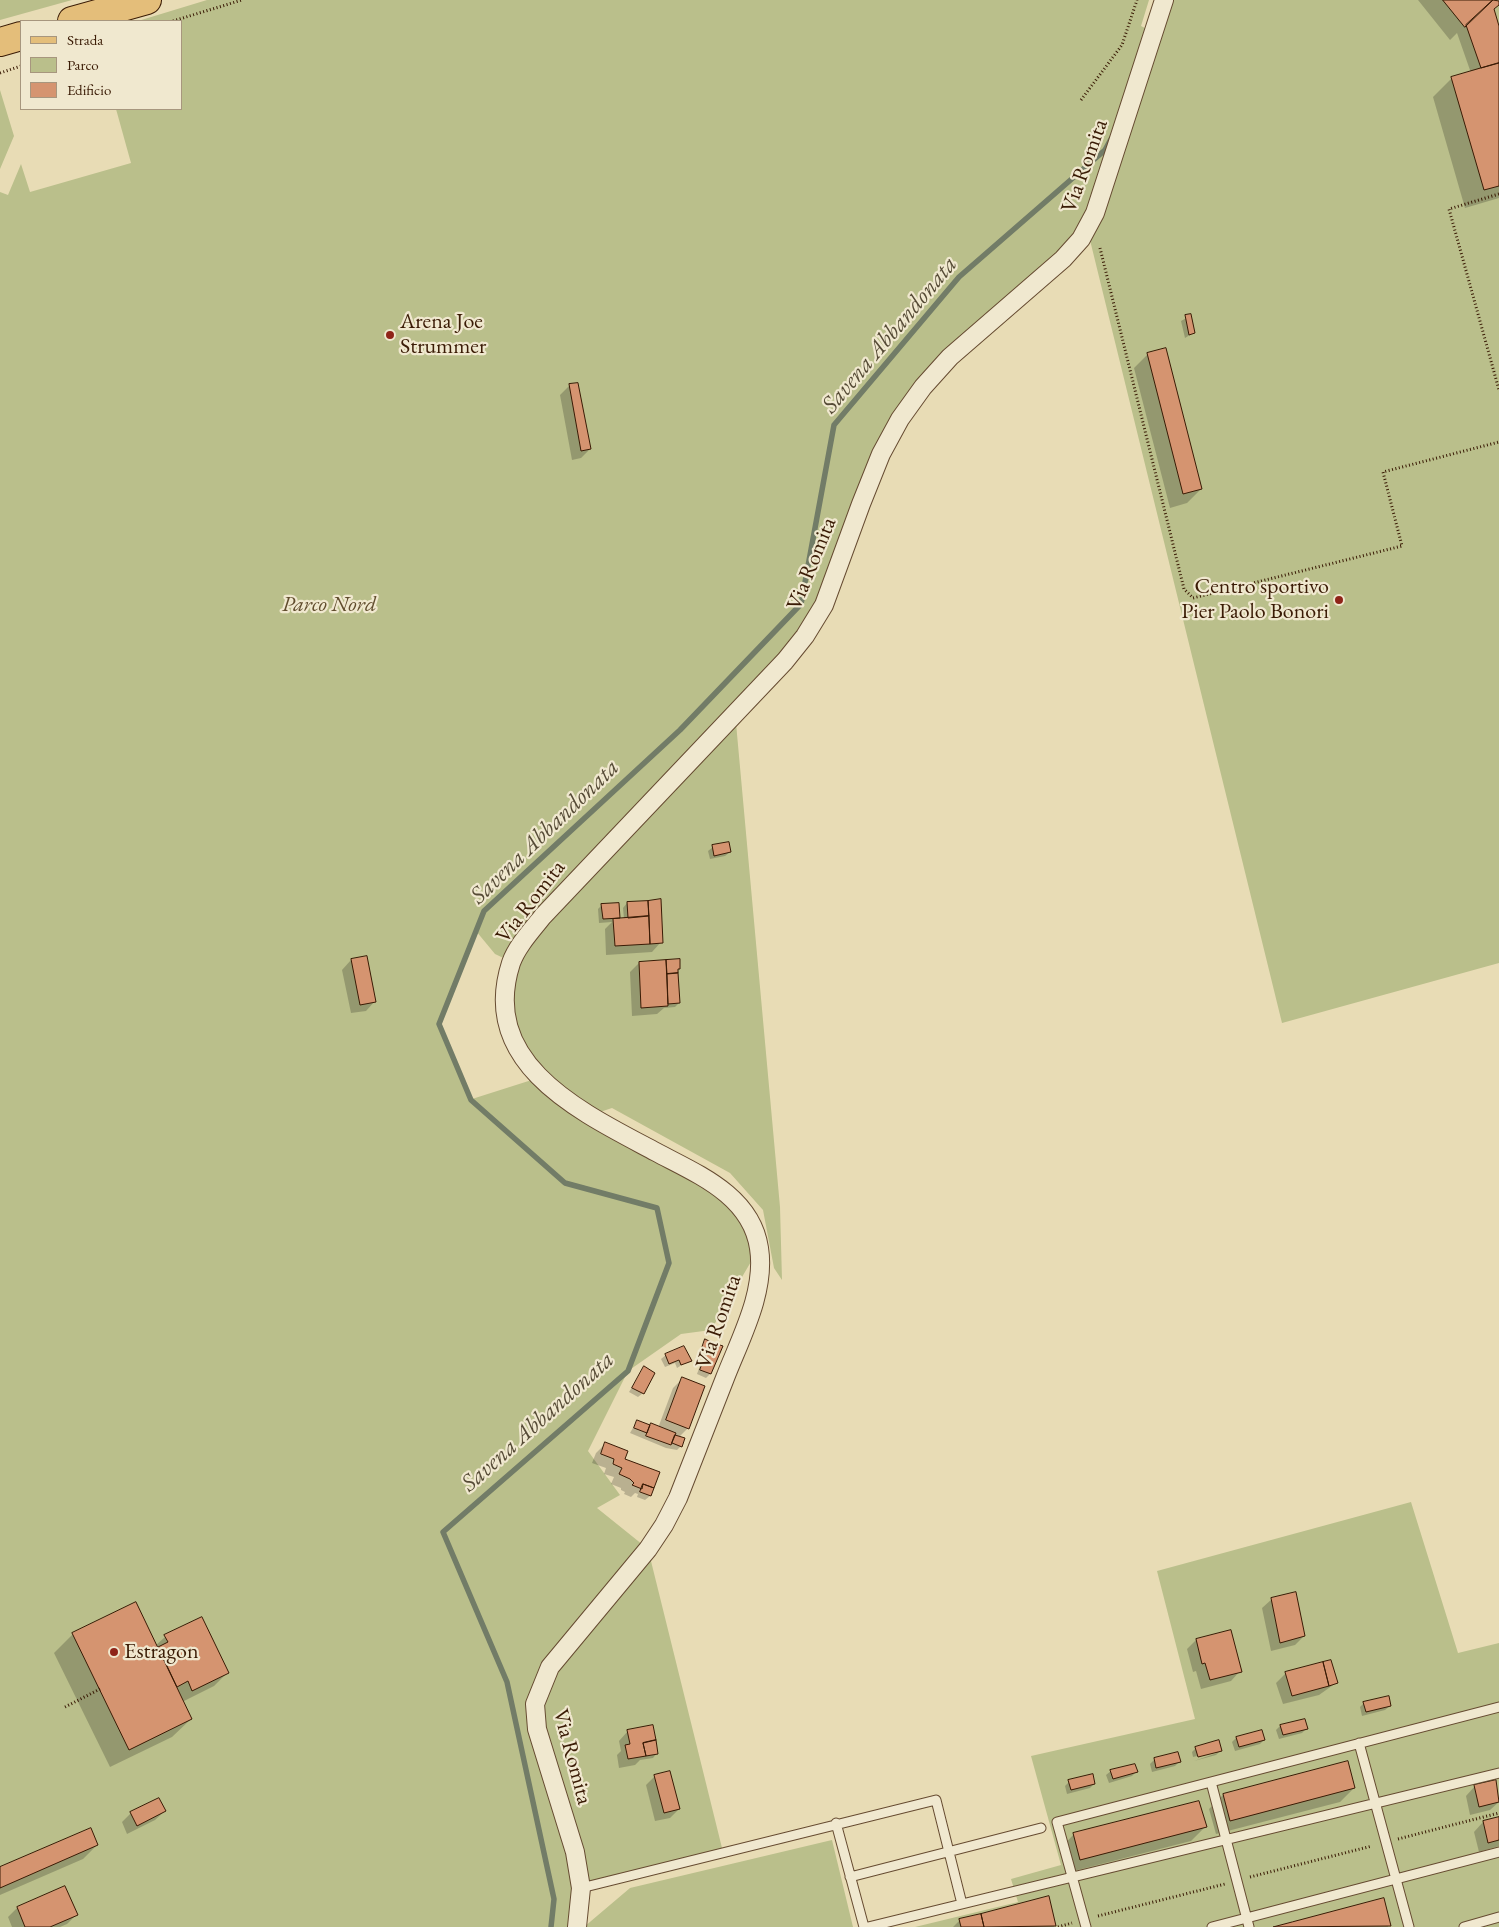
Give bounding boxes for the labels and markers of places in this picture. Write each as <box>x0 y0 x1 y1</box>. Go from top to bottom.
place label: Arena Joe Strummer <box>400 309 486 361</box>
marker: Arena Joe Strummer <box>384 329 396 341</box>
place label: Centro sportivo Pier Paolo Bonori <box>1181 574 1329 626</box>
marker: Centro sportivo Pier Paolo Bonori <box>1333 594 1345 606</box>
place label: Estragon <box>124 1639 199 1665</box>
marker: Estragon <box>108 1646 120 1658</box>

